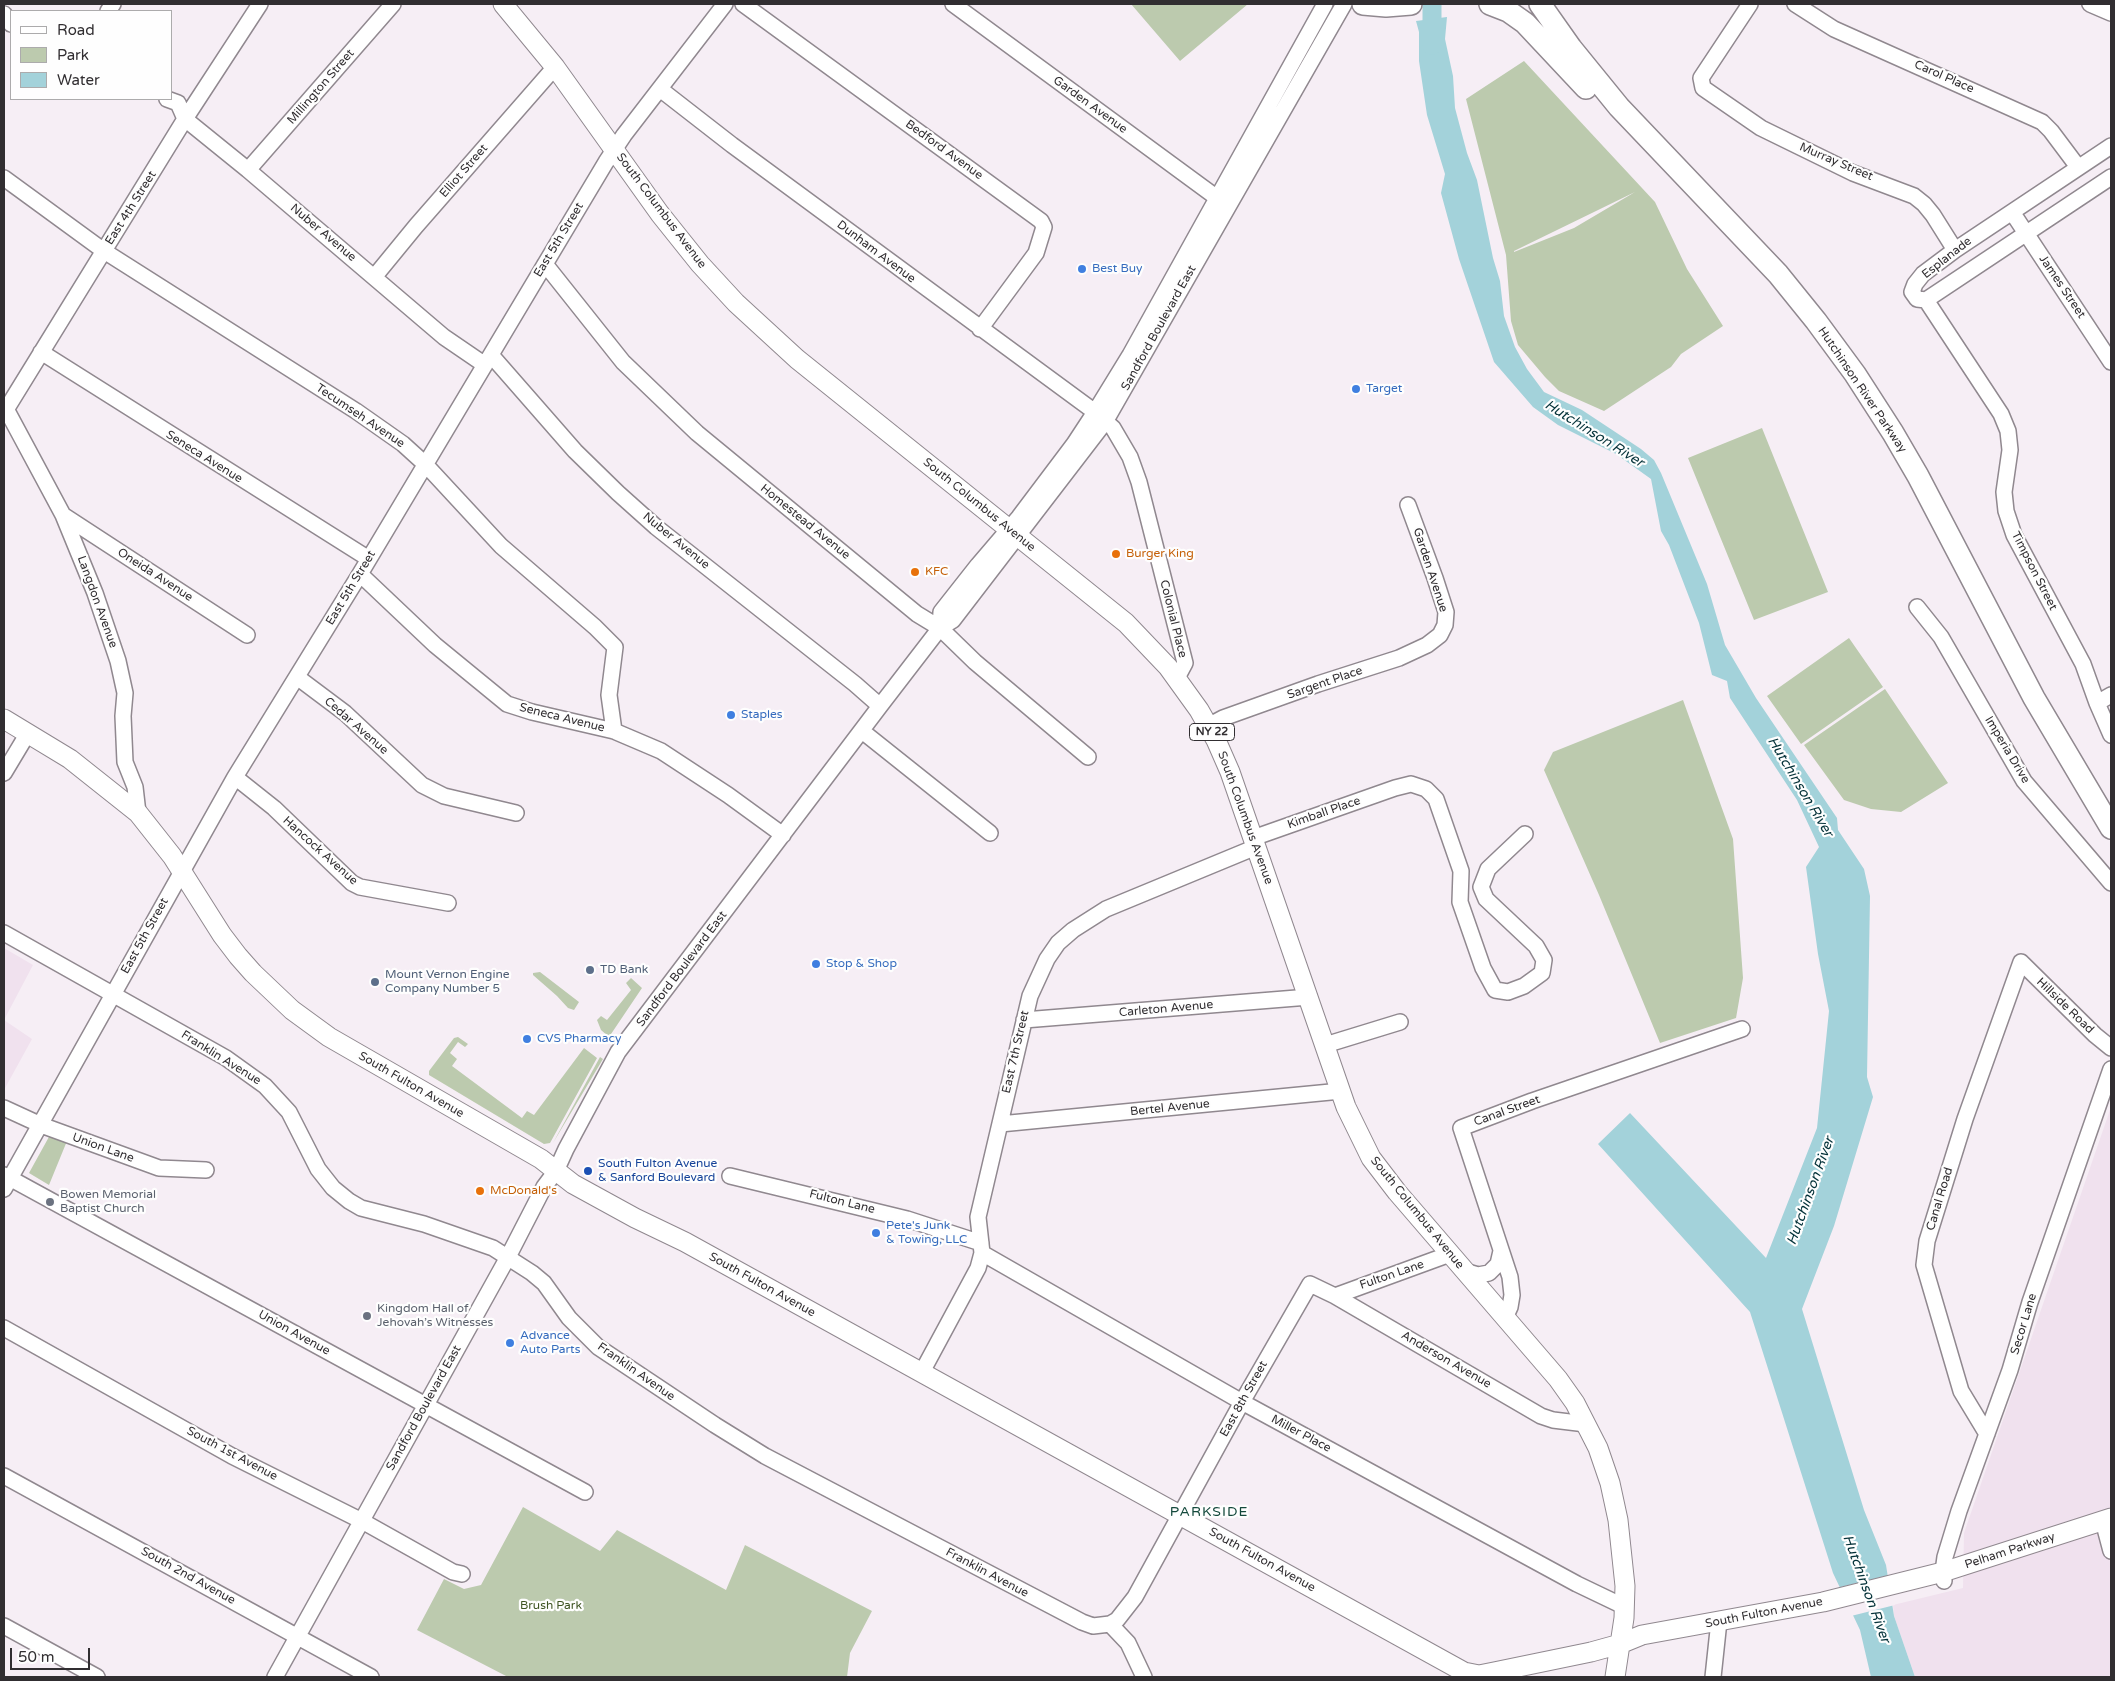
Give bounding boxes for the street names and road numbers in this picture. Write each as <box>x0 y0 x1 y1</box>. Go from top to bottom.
street label: Millington Street <box>284 46 358 128</box>
street label: Carol Place <box>1912 57 1976 97</box>
street label: Garden Avenue <box>1050 73 1130 137</box>
street label: Bedford Avenue <box>902 117 986 183</box>
street label: Murray Street <box>1797 140 1875 184</box>
street label: Elliot Street <box>437 141 491 201</box>
street label: South Columbus Avenue <box>613 151 709 271</box>
street label: East 4th Street <box>102 168 160 248</box>
street label: East 5th Street <box>531 200 587 280</box>
street label: Nuber Avenue <box>287 201 359 265</box>
street label: Dunham Avenue <box>834 218 918 286</box>
street label: Esplanade <box>1919 234 1975 282</box>
street label: James Street <box>2036 253 2088 321</box>
street label: Sandford Boulevard East <box>1119 263 1199 393</box>
street label: Hutchinson River Parkway <box>1814 324 1910 456</box>
street label: Tecumseh Avenue <box>313 381 407 451</box>
street label: Seneca Avenue <box>163 428 245 486</box>
street label: South Columbus Avenue <box>920 455 1038 555</box>
street label: Homestead Avenue <box>757 481 853 563</box>
street label: Nuber Avenue <box>640 510 712 572</box>
street label: Garden Avenue <box>1410 526 1450 614</box>
street label: Timpson Street <box>2008 529 2060 613</box>
street label: Oneida Avenue <box>115 545 195 605</box>
street label: East 5th Street <box>323 548 379 628</box>
street label: Langdon Avenue <box>74 554 120 650</box>
street label: Colonial Place <box>1156 579 1190 659</box>
street label: Sargent Place <box>1285 663 1365 703</box>
street label: Cedar Avenue <box>321 694 391 758</box>
street label: Seneca Avenue <box>518 700 606 736</box>
street label: Imperia Drive <box>1981 714 2033 786</box>
road number: NY 22 <box>1190 724 1234 740</box>
street label: South Columbus Avenue <box>1214 750 1276 886</box>
street label: Kimball Place <box>1286 794 1362 832</box>
street label: Hancock Avenue <box>280 814 360 888</box>
street label: East 5th Street <box>118 896 172 976</box>
street label: Sandford Boulevard East <box>634 908 730 1030</box>
street label: Hillside Road <box>2033 975 2097 1037</box>
street label: Carleton Avenue <box>1118 998 1214 1020</box>
street label: East 7th Street <box>999 1009 1033 1095</box>
street label: Franklin Avenue <box>178 1028 264 1088</box>
street label: South Fulton Avenue <box>356 1049 466 1121</box>
street label: Canal Street <box>1472 1092 1542 1130</box>
street label: Bertel Avenue <box>1129 1097 1211 1119</box>
street label: Union Lane <box>70 1130 136 1166</box>
street label: South Columbus Avenue <box>1367 1154 1467 1272</box>
street label: Canal Road <box>1924 1166 1956 1232</box>
street label: Fulton Lane <box>808 1187 876 1217</box>
street label: South Fulton Avenue <box>706 1250 818 1320</box>
street label: Fulton Lane <box>1358 1257 1426 1293</box>
street label: Secor Lane <box>2008 1292 2040 1356</box>
street label: Union Avenue <box>256 1307 332 1359</box>
street label: Anderson Avenue <box>1398 1328 1494 1392</box>
street label: Franklin Avenue <box>594 1340 678 1404</box>
street label: Sandford Boulevard East <box>384 1343 464 1473</box>
street label: East 8th Street <box>1217 1359 1271 1439</box>
street label: Miller Place <box>1269 1412 1333 1456</box>
street label: South 1st Avenue <box>184 1424 280 1484</box>
street label: South Fulton Avenue <box>1206 1525 1318 1595</box>
street label: Pelham Parkway <box>1963 1530 2057 1572</box>
street label: South 2nd Avenue <box>138 1544 238 1608</box>
street label: Franklin Avenue <box>943 1545 1031 1601</box>
street label: South Fulton Avenue <box>1704 1595 1824 1631</box>

